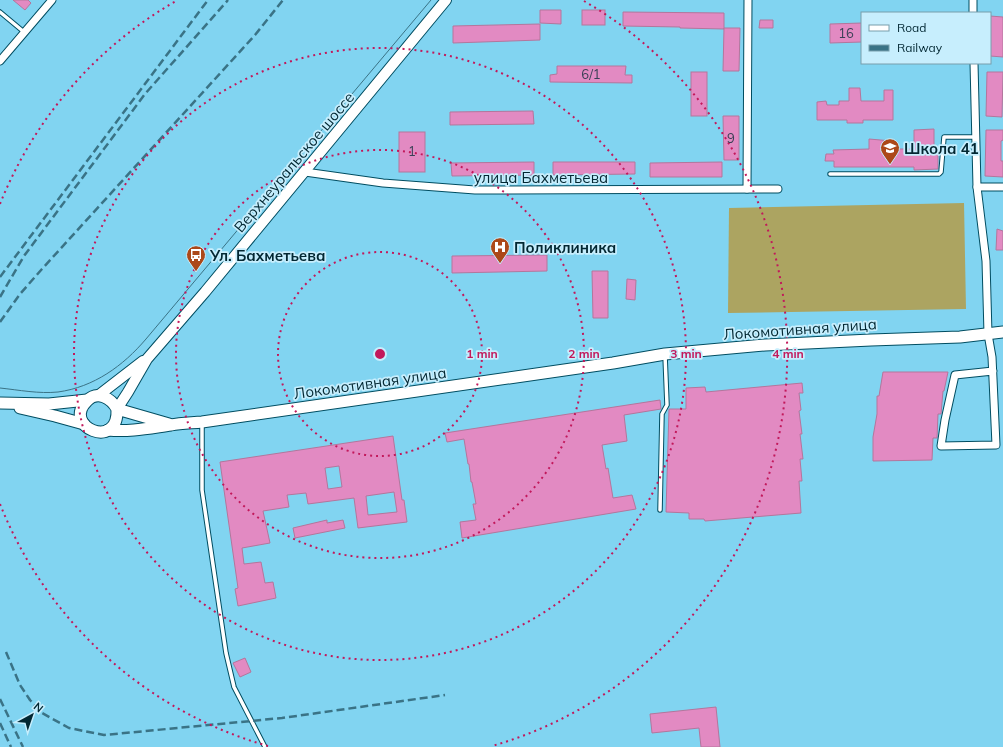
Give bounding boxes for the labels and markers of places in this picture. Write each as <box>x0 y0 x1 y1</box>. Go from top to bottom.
school or university icon: Школа 41 <box>879 137 901 165</box>
place label: Школа 41 <box>904 139 979 158</box>
hospital icon: Поликлиника <box>489 236 511 264</box>
place label: Поликлиника <box>514 238 616 257</box>
bus stop icon: Ул. Бахметьева <box>185 244 207 272</box>
place label: Ул. Бахметьева <box>209 246 326 265</box>
centre of rings <box>373 347 387 361</box>

